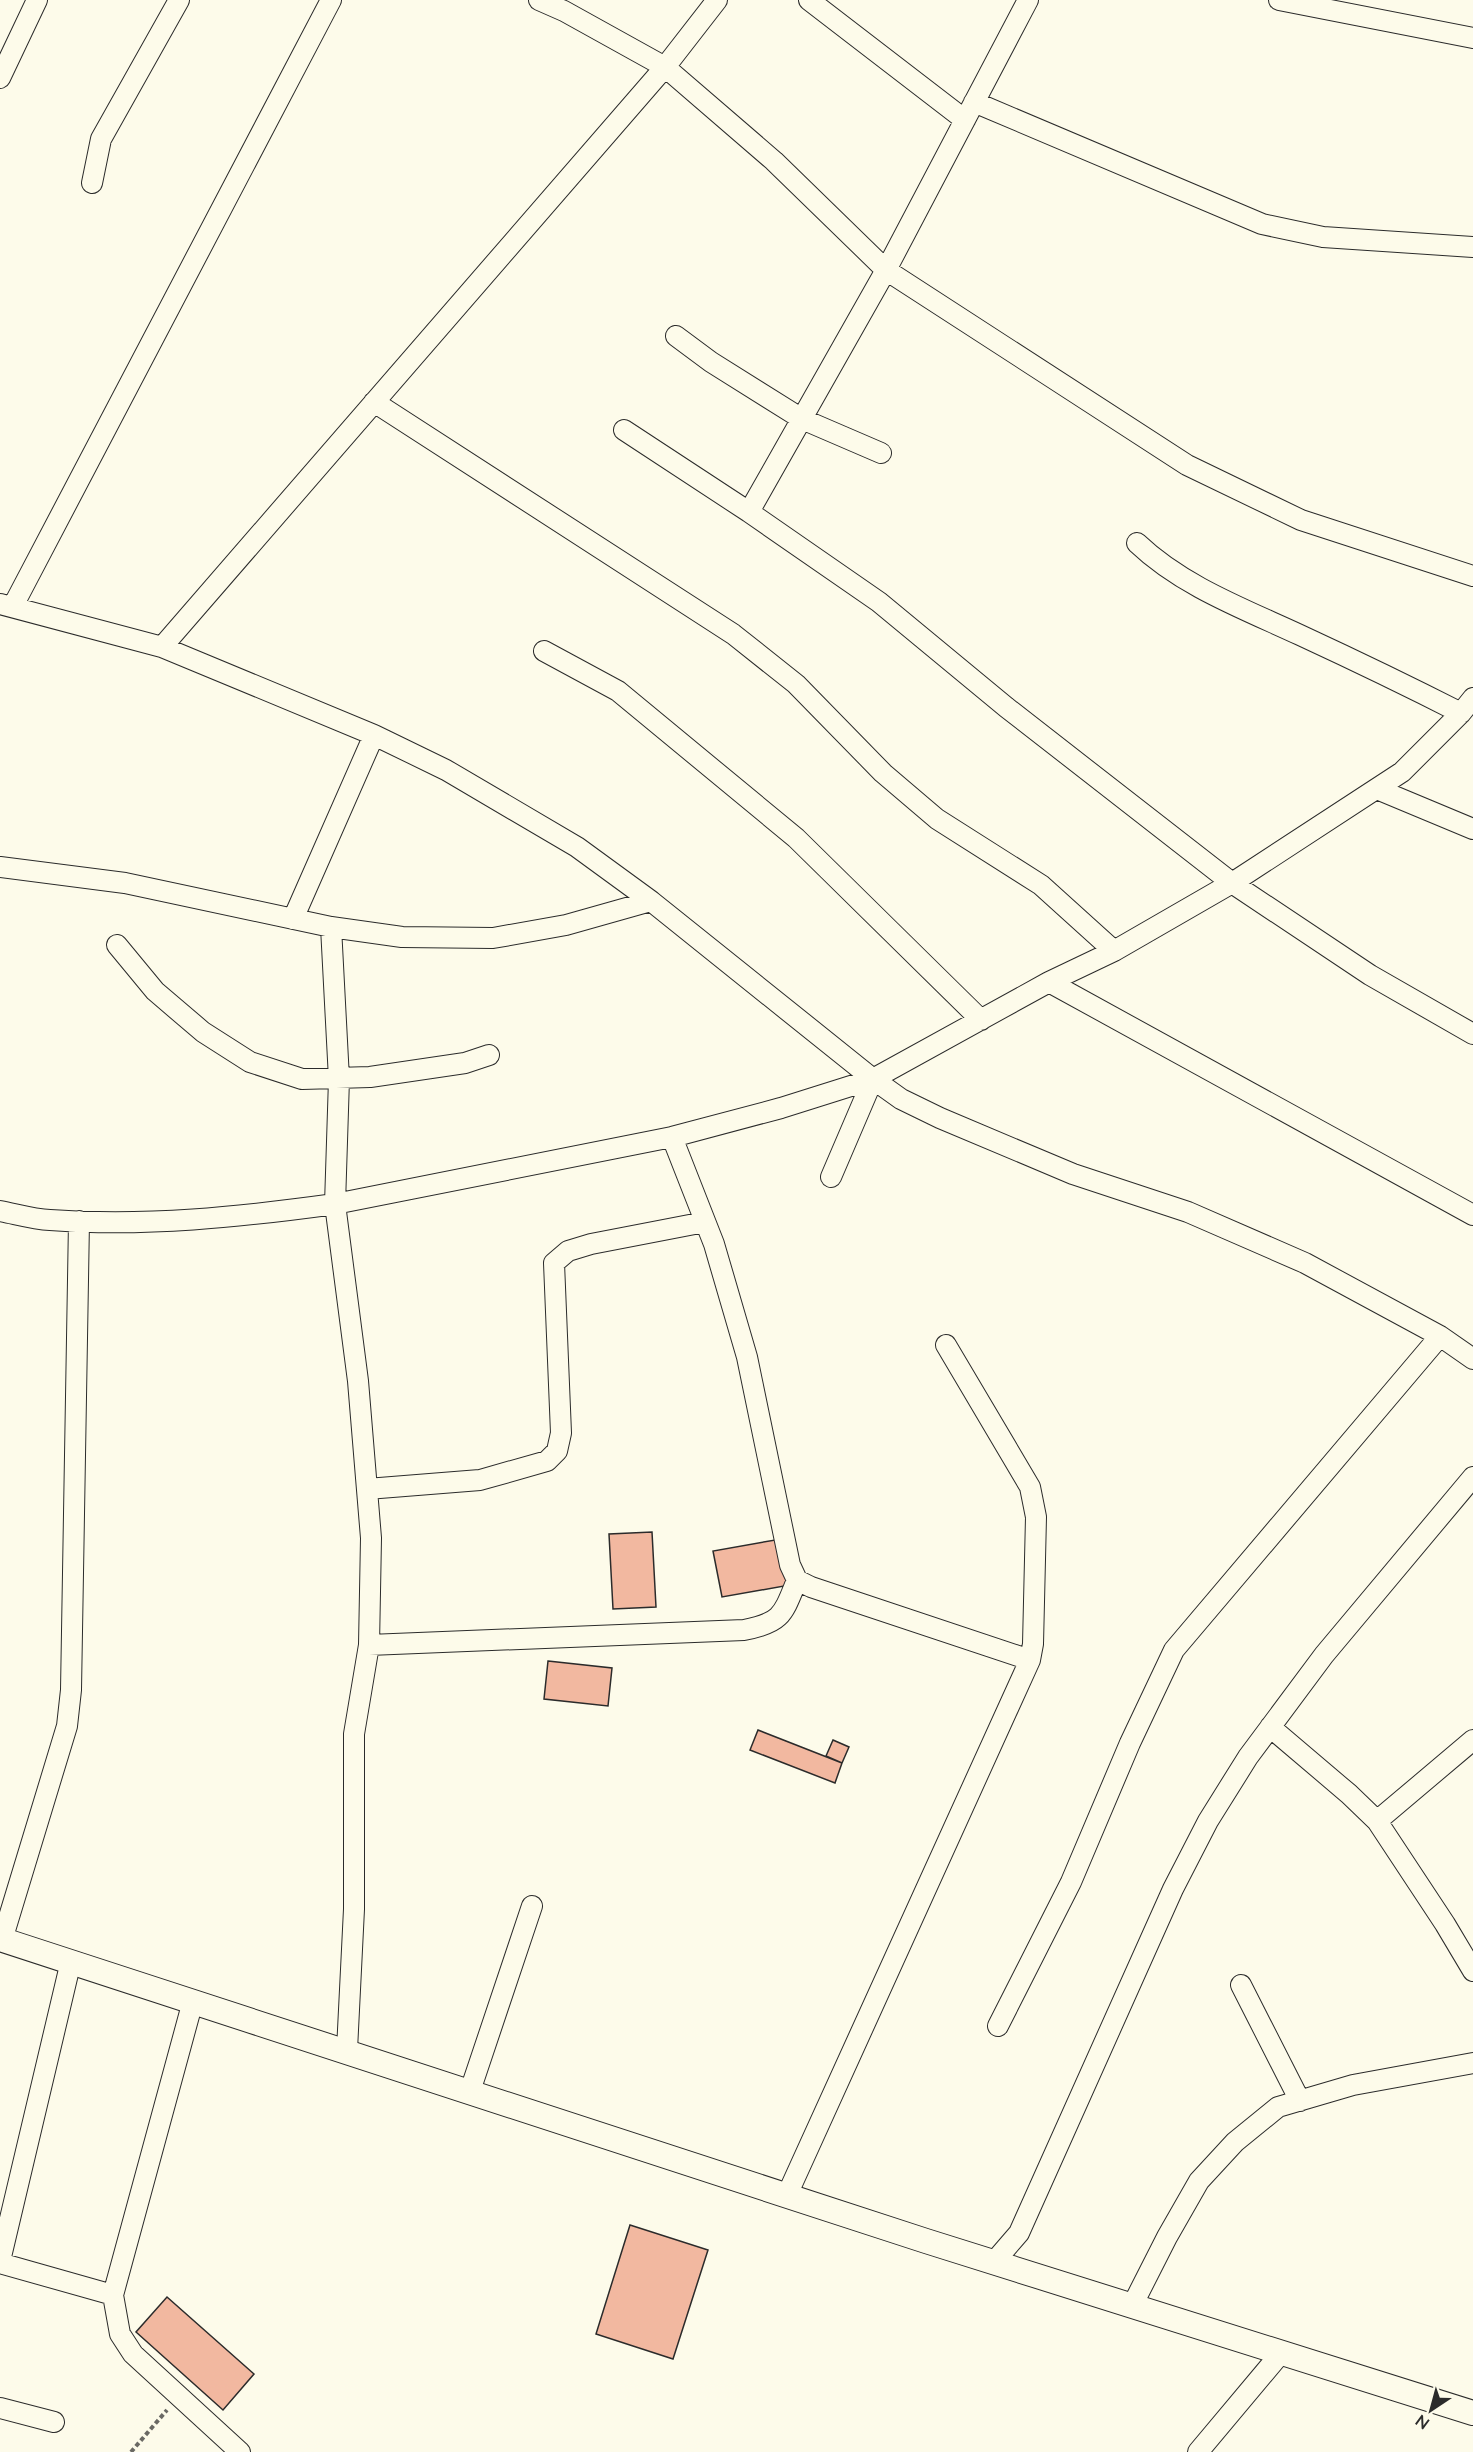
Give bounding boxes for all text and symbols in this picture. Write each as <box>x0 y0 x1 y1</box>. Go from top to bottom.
north arrow <box>1401 2380 1461 2440</box>
text: N <box>1411 2411 1432 2434</box>

